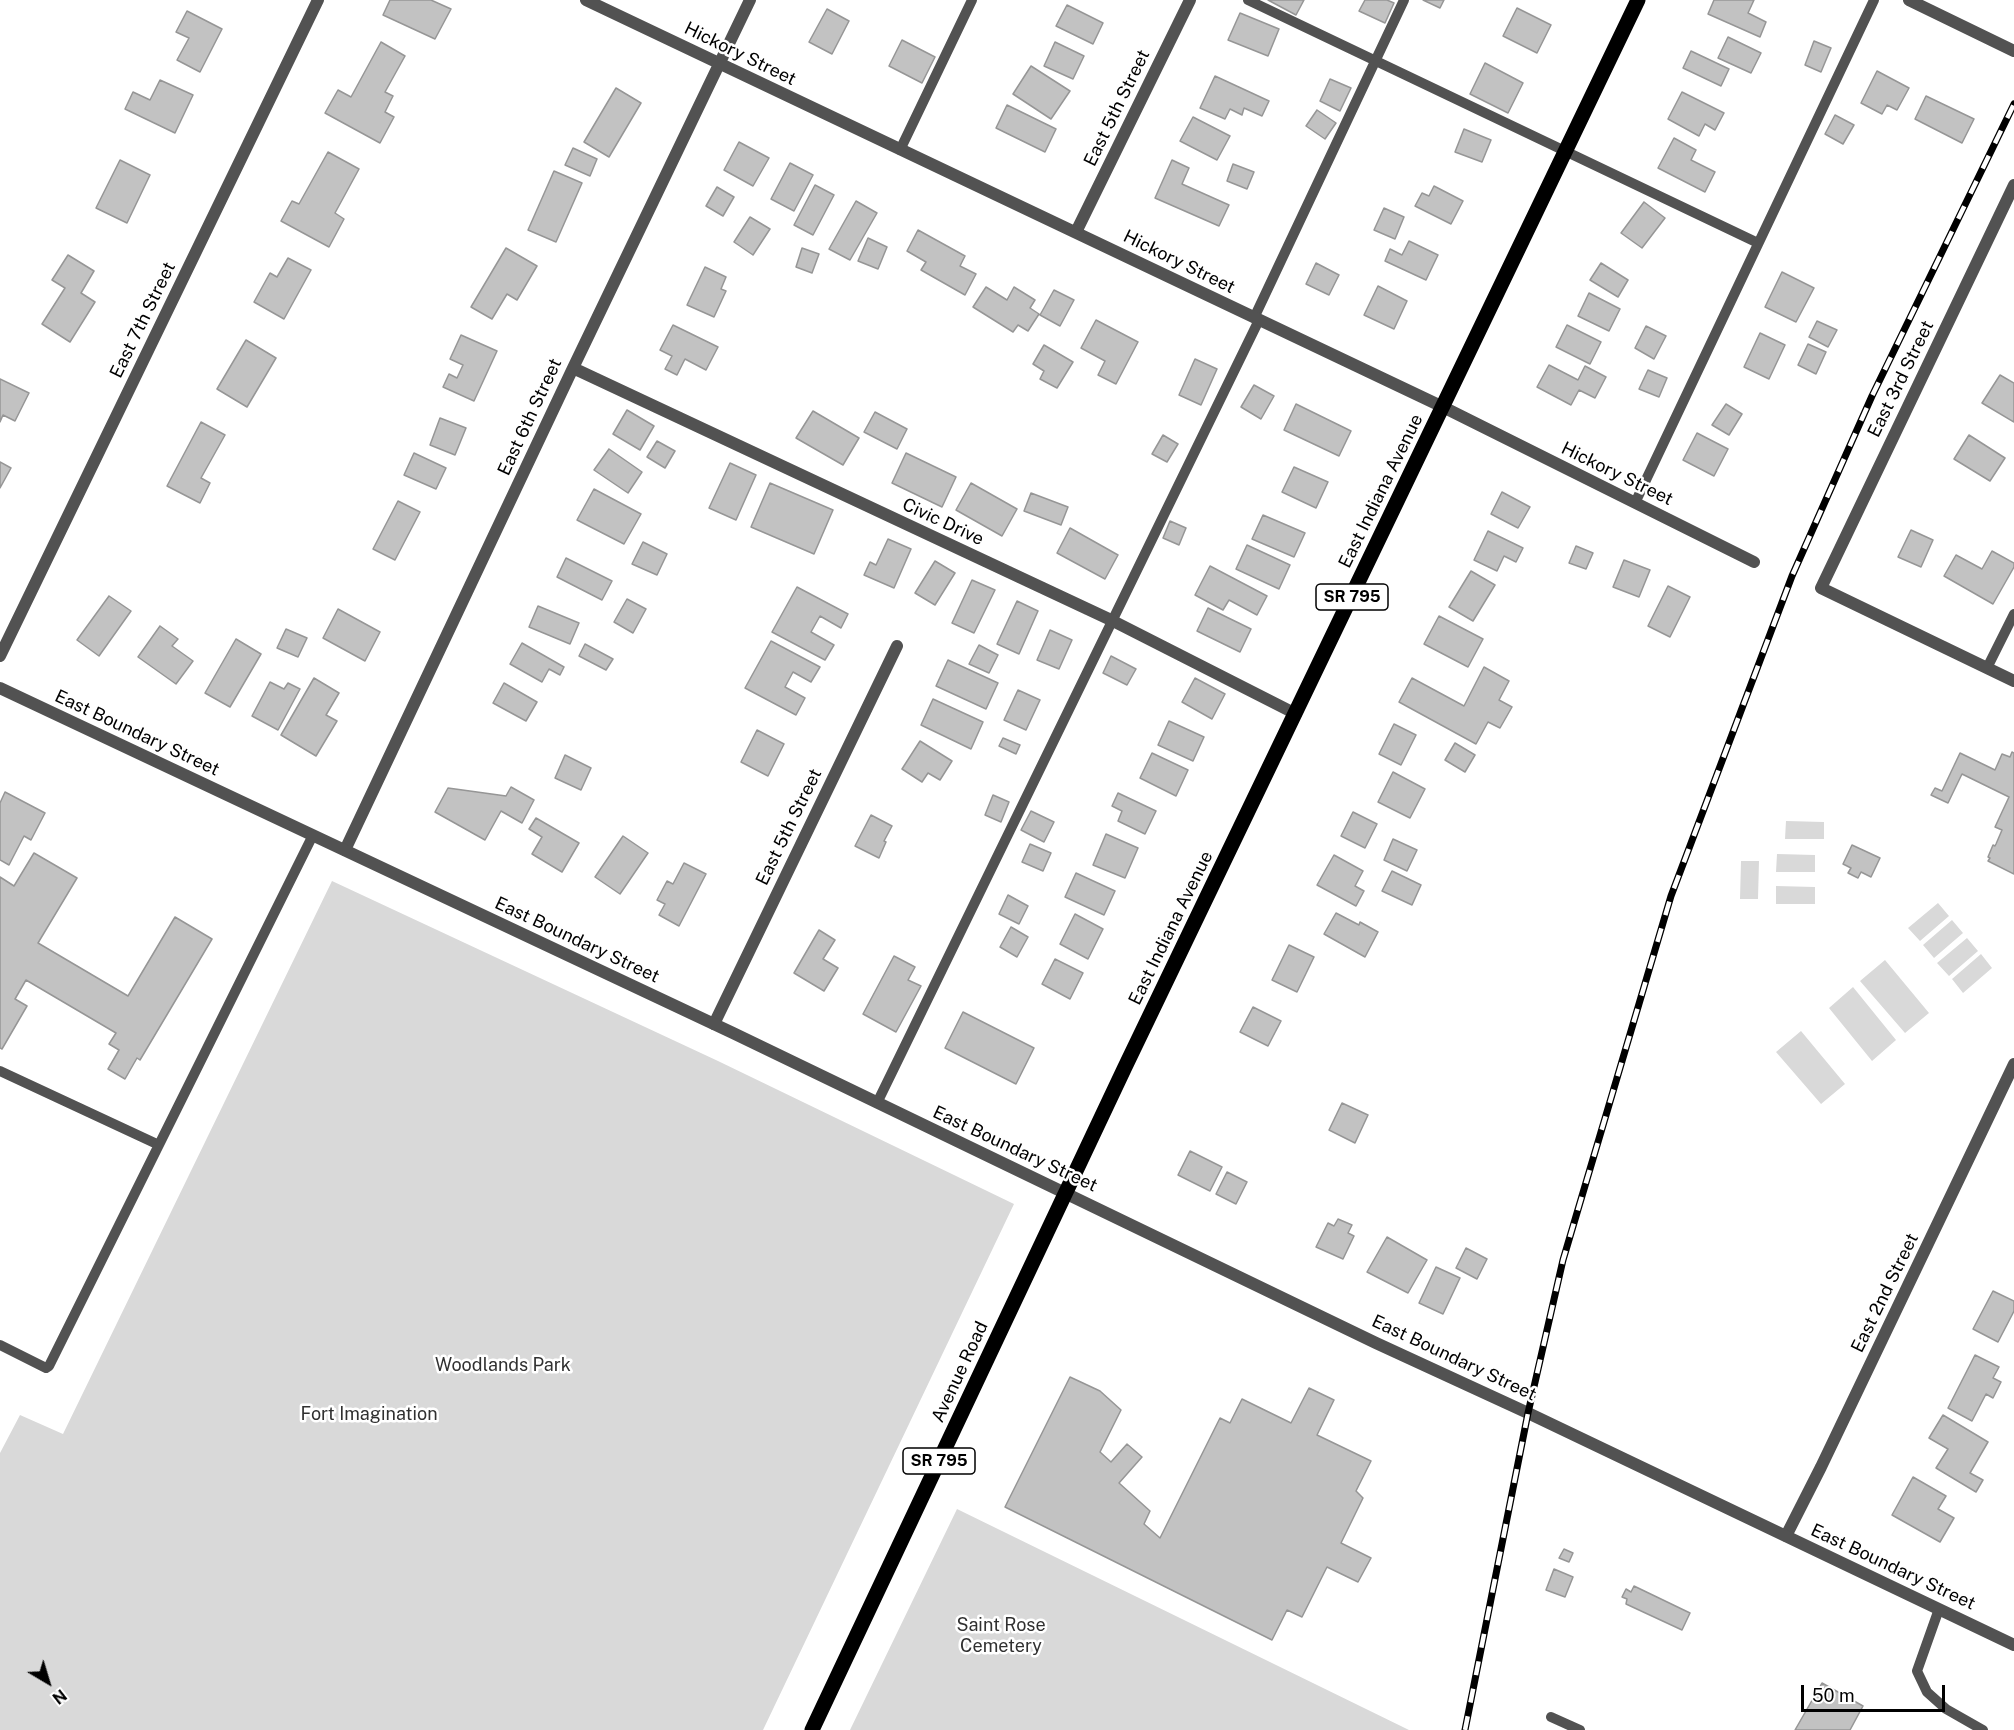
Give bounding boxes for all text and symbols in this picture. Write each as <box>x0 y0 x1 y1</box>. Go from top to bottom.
street label: Hickory Street <box>681 18 799 90</box>
street label: East 5th Street <box>1079 46 1155 170</box>
street label: Hickory Street <box>1120 226 1238 298</box>
street label: East 7th Street <box>106 258 180 382</box>
street label: East 3rd Street <box>1863 317 1939 441</box>
street label: East 6th Street <box>493 355 567 479</box>
street label: East Indiana Avenue <box>1334 411 1428 571</box>
street label: Hickory Street <box>1558 438 1676 510</box>
street label: Civic Drive <box>899 494 987 550</box>
road number: SR 795 <box>1316 584 1388 610</box>
street label: East Boundary Street <box>51 685 223 781</box>
street label: East 5th Street <box>751 765 827 889</box>
street label: East Indiana Avenue <box>1124 848 1218 1008</box>
street label: East Boundary Street <box>491 892 663 988</box>
street label: East Boundary Street <box>929 1101 1101 1197</box>
street label: East 2nd Street <box>1847 1230 1923 1356</box>
street label: East Boundary Street <box>1368 1310 1540 1406</box>
street label: Avenue Road <box>927 1318 993 1426</box>
park label: Woodlands Park <box>435 1354 571 1376</box>
park label: Fort Imagination <box>300 1403 438 1425</box>
road number: SR 795 <box>903 1448 975 1474</box>
street label: East Boundary Street <box>1807 1519 1979 1615</box>
park label: Saint Rose Cemetery <box>956 1614 1046 1656</box>
north arrow <box>18 1652 78 1712</box>
scale bar <box>1804 1673 1948 1711</box>
text: N <box>49 1685 70 1708</box>
text: 50 m <box>1812 1685 1855 1706</box>

